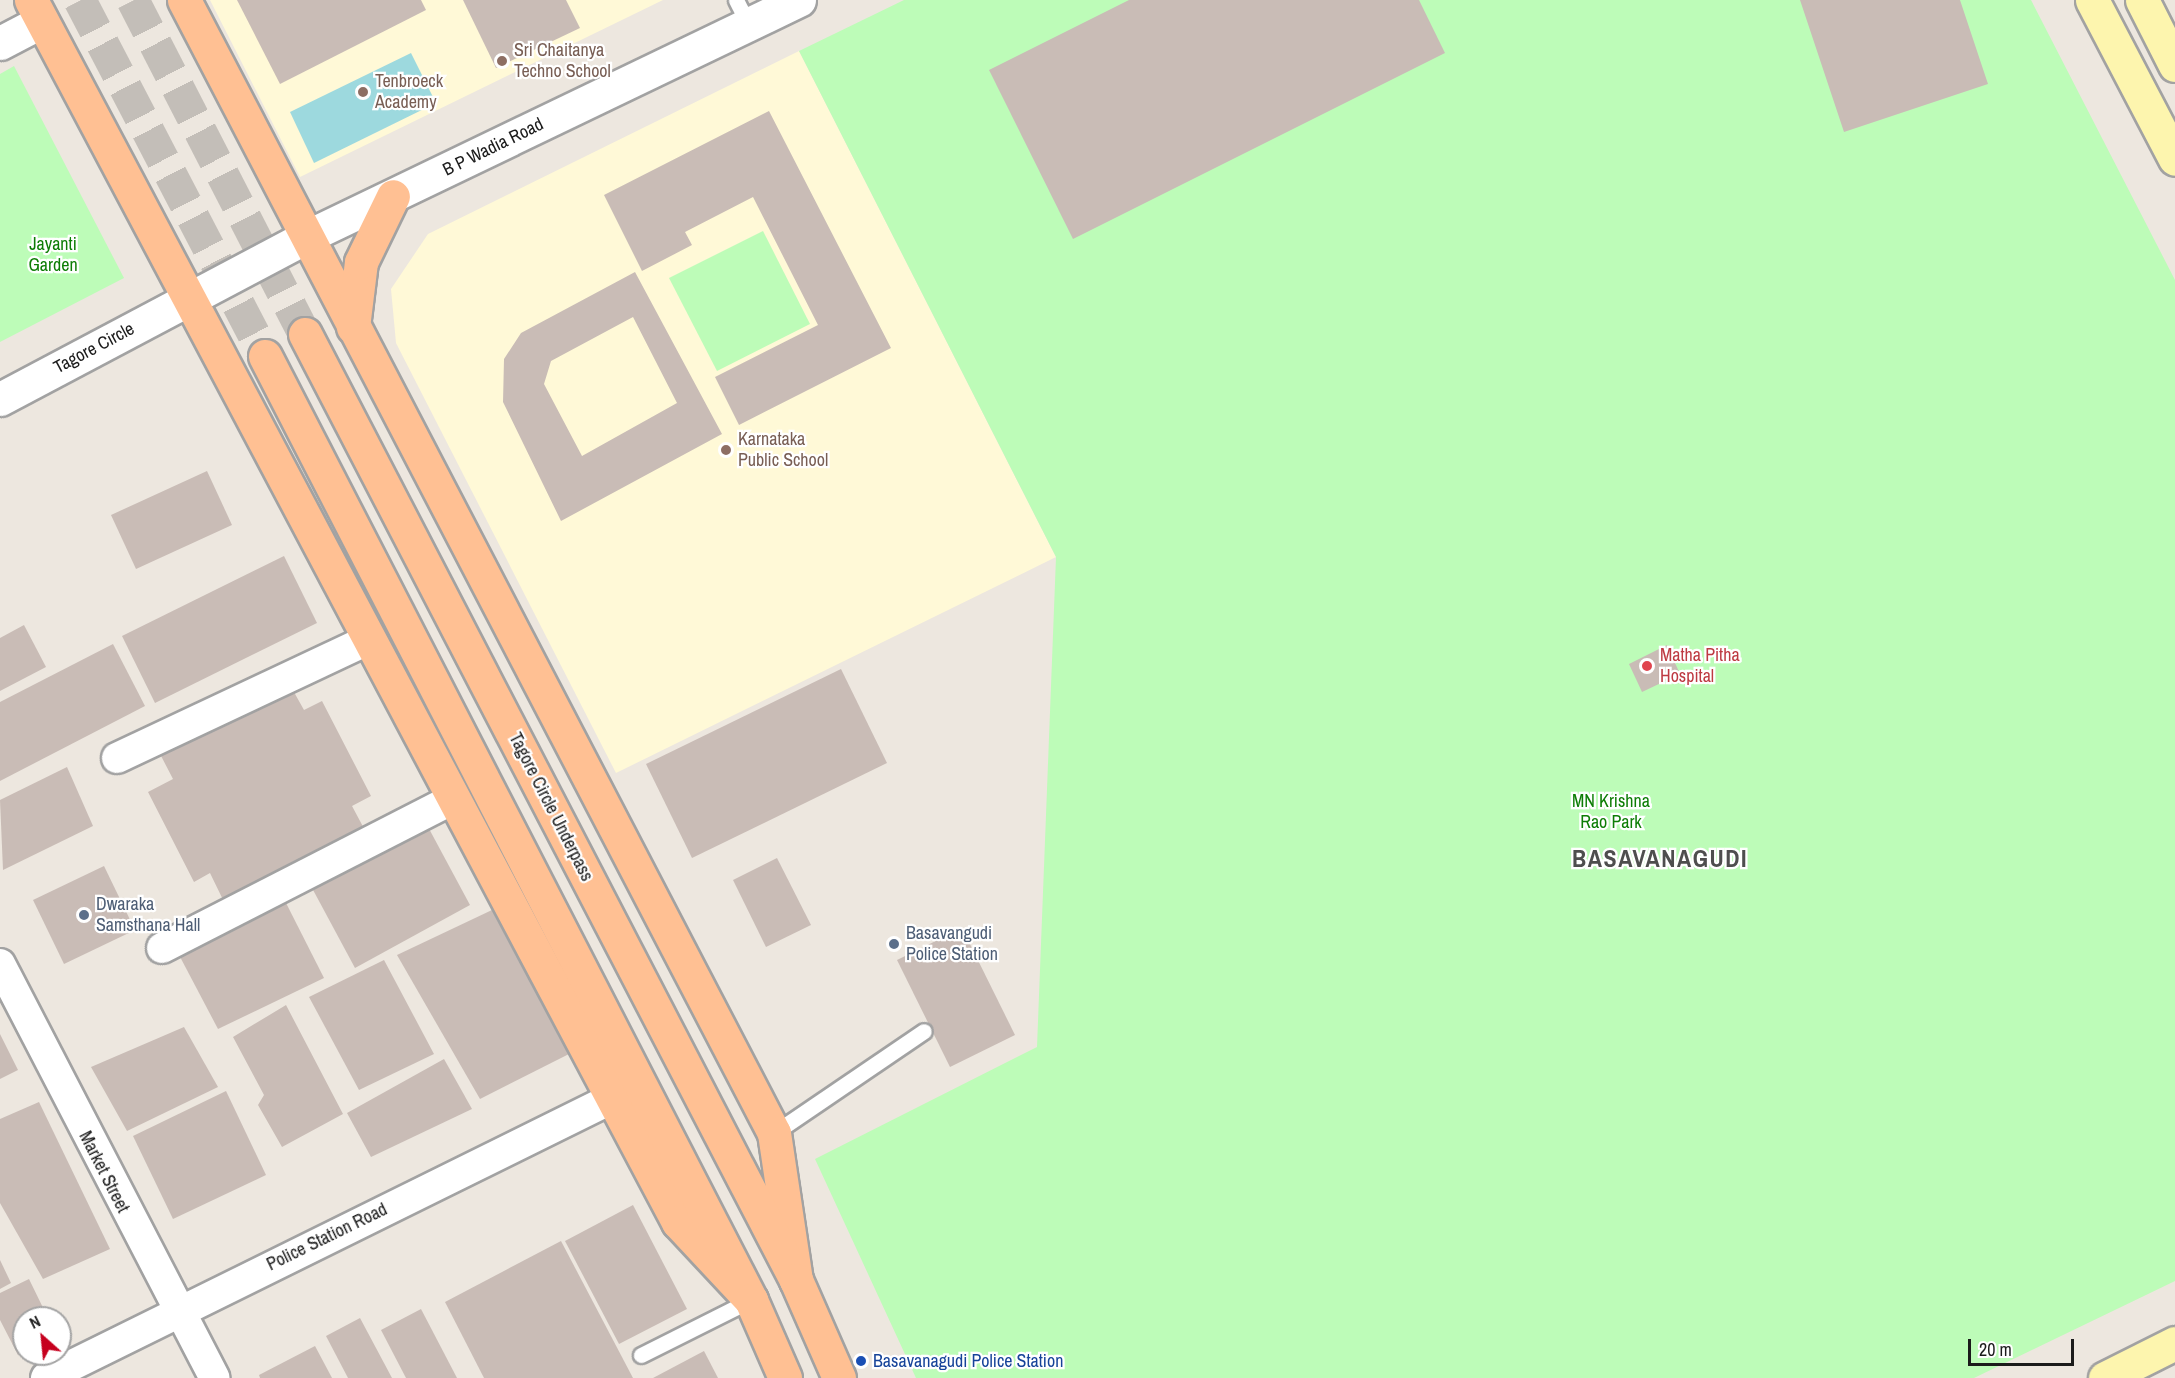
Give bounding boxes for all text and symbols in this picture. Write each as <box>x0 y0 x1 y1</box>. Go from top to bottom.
place label: Sri Chaitanya Techno School <box>514 40 611 82</box>
marker: Sri Chaitanya Techno School <box>495 54 509 68</box>
place label: Tenbroeck Academy <box>375 71 443 113</box>
marker: Tenbroeck Academy <box>356 85 370 99</box>
street label: B P Wadia Road <box>439 113 547 181</box>
park label: Jayanti Garden <box>28 234 78 276</box>
street label: Tagore Circle <box>50 318 138 378</box>
place label: Karnataka Public School <box>738 429 828 472</box>
marker: Karnataka Public School <box>719 443 733 457</box>
place label: Matha Pitha Hospital <box>1660 645 1740 688</box>
marker: Matha Pitha Hospital <box>1638 657 1656 675</box>
street label: Tagore Circle Underpass <box>504 729 598 885</box>
park label: MN Krishna Rao Park <box>1572 791 1650 834</box>
district label: BASAVANAGUDI <box>1572 845 1748 873</box>
place label: Dwaraka Samsthana Hall <box>96 894 200 936</box>
marker: Dwaraka Samsthana Hall <box>77 908 91 922</box>
place label: Basavangudi Police Station <box>906 923 998 966</box>
marker: Basavangudi Police Station <box>887 937 901 951</box>
street label: Market Street <box>74 1128 134 1216</box>
street label: Police Station Road <box>263 1199 391 1275</box>
north arrow <box>12 1306 72 1366</box>
text: N <box>26 1310 44 1334</box>
scale bar <box>1971 1327 2078 1365</box>
text: 20 m <box>1979 1337 2012 1362</box>
place label: Basavanagudi Police Station <box>873 1350 1063 1372</box>
marker: Basavanagudi Police Station <box>854 1354 868 1368</box>

